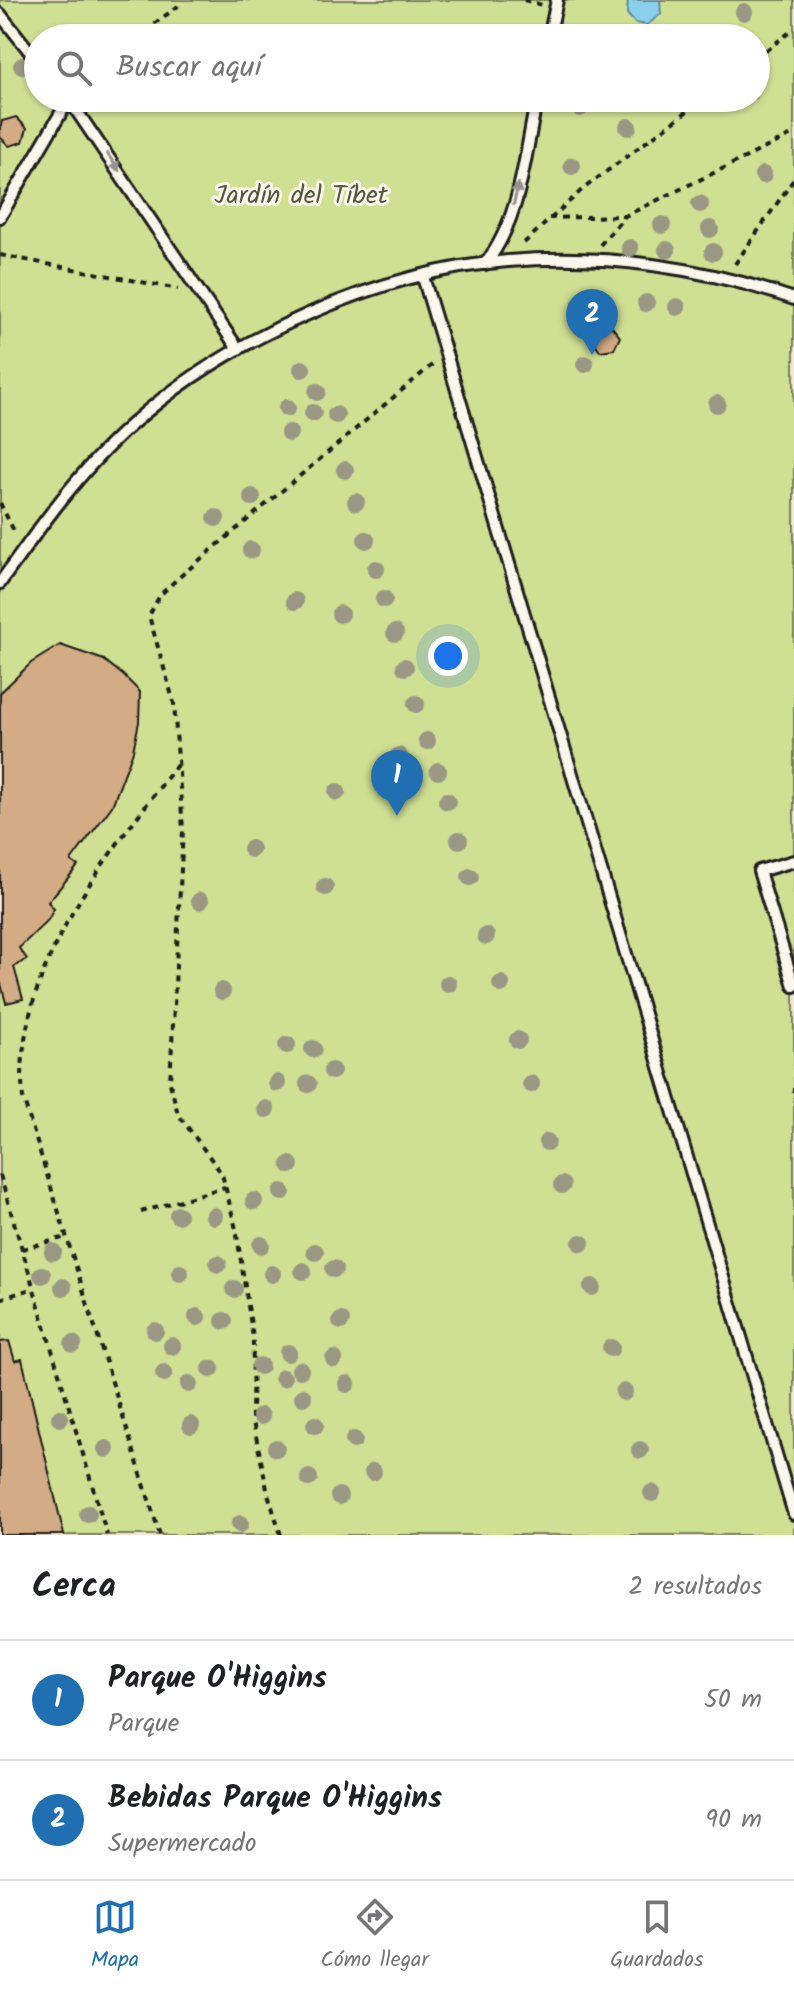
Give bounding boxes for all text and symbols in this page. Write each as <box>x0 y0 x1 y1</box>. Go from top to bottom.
search box <box>24 24 770 112</box>
text: Buscar aquí <box>116 44 262 92</box>
icon: search <box>52 46 96 90</box>
one-way arrow <box>105 151 120 172</box>
park label: Jardín del Tíbet <box>214 175 389 217</box>
one-way arrow <box>510 181 523 206</box>
pin: 2 <box>566 289 618 355</box>
your location <box>428 636 468 676</box>
pin: 1 <box>371 750 423 816</box>
text: Cerca <box>32 1560 116 1614</box>
text: 2 resultados <box>628 1566 762 1608</box>
text: Parque O'Higgins <box>108 1655 327 1703</box>
text: 1 <box>54 1679 62 1721</box>
text: 50 m <box>704 1679 762 1721</box>
text: Parque <box>108 1703 179 1745</box>
text: Bebidas Parque O'Higgins <box>108 1775 442 1823</box>
text: 2 <box>50 1799 66 1841</box>
text: 90 m <box>705 1799 762 1841</box>
text: Supermercado <box>108 1823 257 1865</box>
tab: Mapa <box>91 1895 139 1978</box>
tab: Cómo llegar <box>321 1895 429 1978</box>
tab: Guardados <box>610 1895 703 1978</box>

